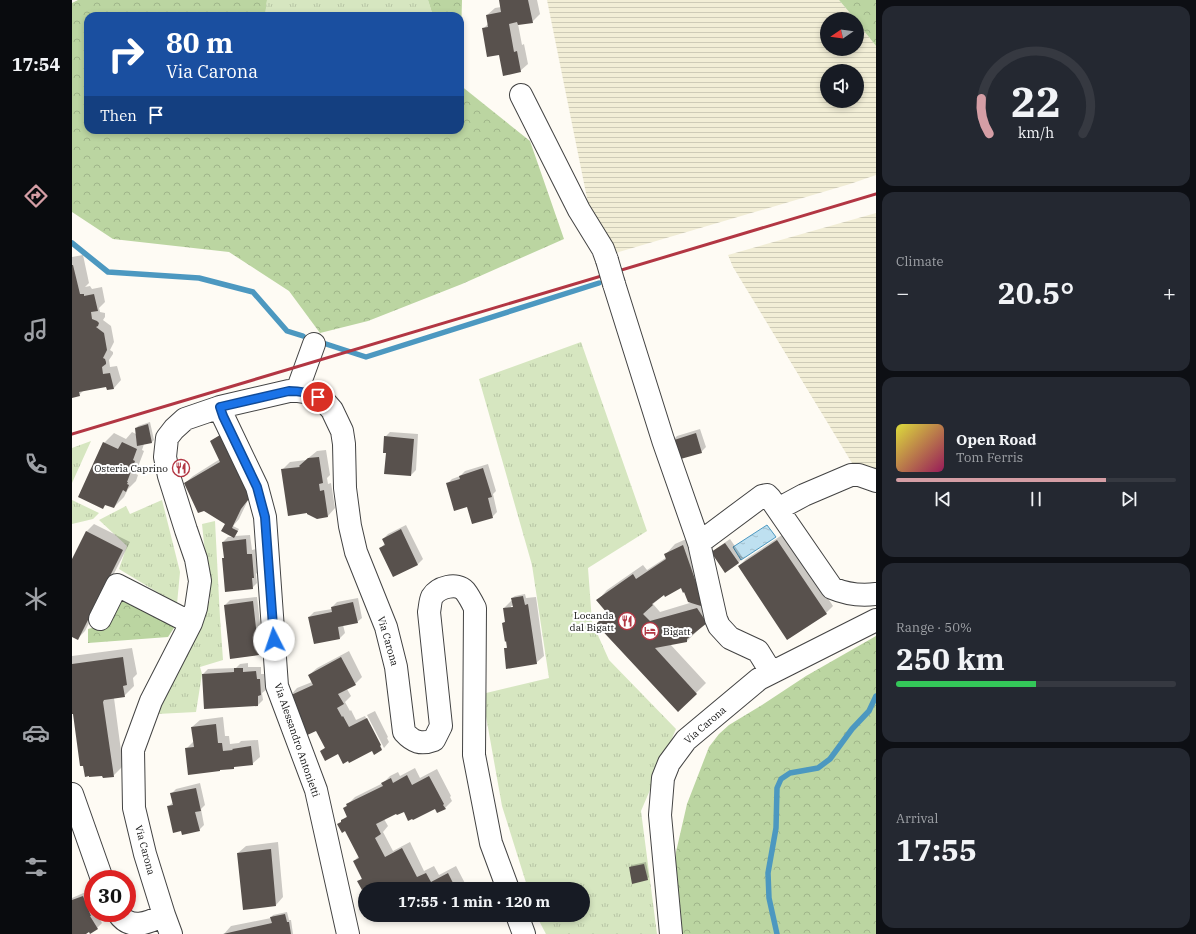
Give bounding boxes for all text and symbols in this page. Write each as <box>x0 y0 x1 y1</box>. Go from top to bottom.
north arrow <box>820 12 864 56</box>
map controls <box>820 12 864 108</box>
text: 80 m <box>166 24 233 61</box>
icon: right <box>100 28 152 80</box>
text: 17:54 <box>12 53 60 76</box>
text: Via Carona <box>166 60 258 83</box>
button: sound <box>820 64 864 108</box>
text: 22 <box>1011 74 1061 128</box>
icon: arrive <box>145 104 167 126</box>
text: Then <box>100 106 137 125</box>
text: km/h <box>1018 122 1054 141</box>
icon: directions <box>22 182 50 210</box>
text: Climate <box>896 253 943 270</box>
text: 20.5° <box>998 273 1074 312</box>
text: − <box>896 278 909 307</box>
text: + <box>1163 278 1176 307</box>
icon: music <box>22 316 50 344</box>
pin <box>301 380 335 414</box>
icon: arrive <box>307 386 329 408</box>
text: Open Road <box>956 430 1036 449</box>
text: Tom Ferris <box>956 449 1023 466</box>
icon: phone <box>22 450 50 478</box>
restaurant icon: Osteria Caprino <box>171 458 191 478</box>
place label: Osteria Caprino <box>94 462 168 475</box>
icon: previous <box>932 488 954 510</box>
icon: pause <box>1025 488 1047 510</box>
icon: next <box>1118 488 1140 510</box>
icon: climate <box>22 585 50 613</box>
place label: Locanda dal Bigatt <box>570 609 615 634</box>
restaurant icon: Locanda dal Bigatt <box>617 611 637 631</box>
street label: Via Carona <box>375 615 401 668</box>
position arrow <box>253 619 295 661</box>
text: Range · 50% <box>896 619 972 636</box>
hotel icon: Bigatt <box>640 621 660 641</box>
place label: Bigatt <box>663 625 691 638</box>
text: 250 km <box>896 639 1005 678</box>
street label: Via Alessandro Antonietti <box>271 681 323 799</box>
street label: Via Carona <box>681 703 729 747</box>
icon: car <box>22 719 50 747</box>
text: Arrival <box>896 810 938 827</box>
street label: Via Carona <box>132 824 158 877</box>
text: 17:55 <box>896 830 977 869</box>
icon: filters <box>22 853 50 881</box>
speed limit sign: 30 <box>84 870 136 922</box>
text: 17:55 · 1 min · 120 m <box>398 892 550 911</box>

